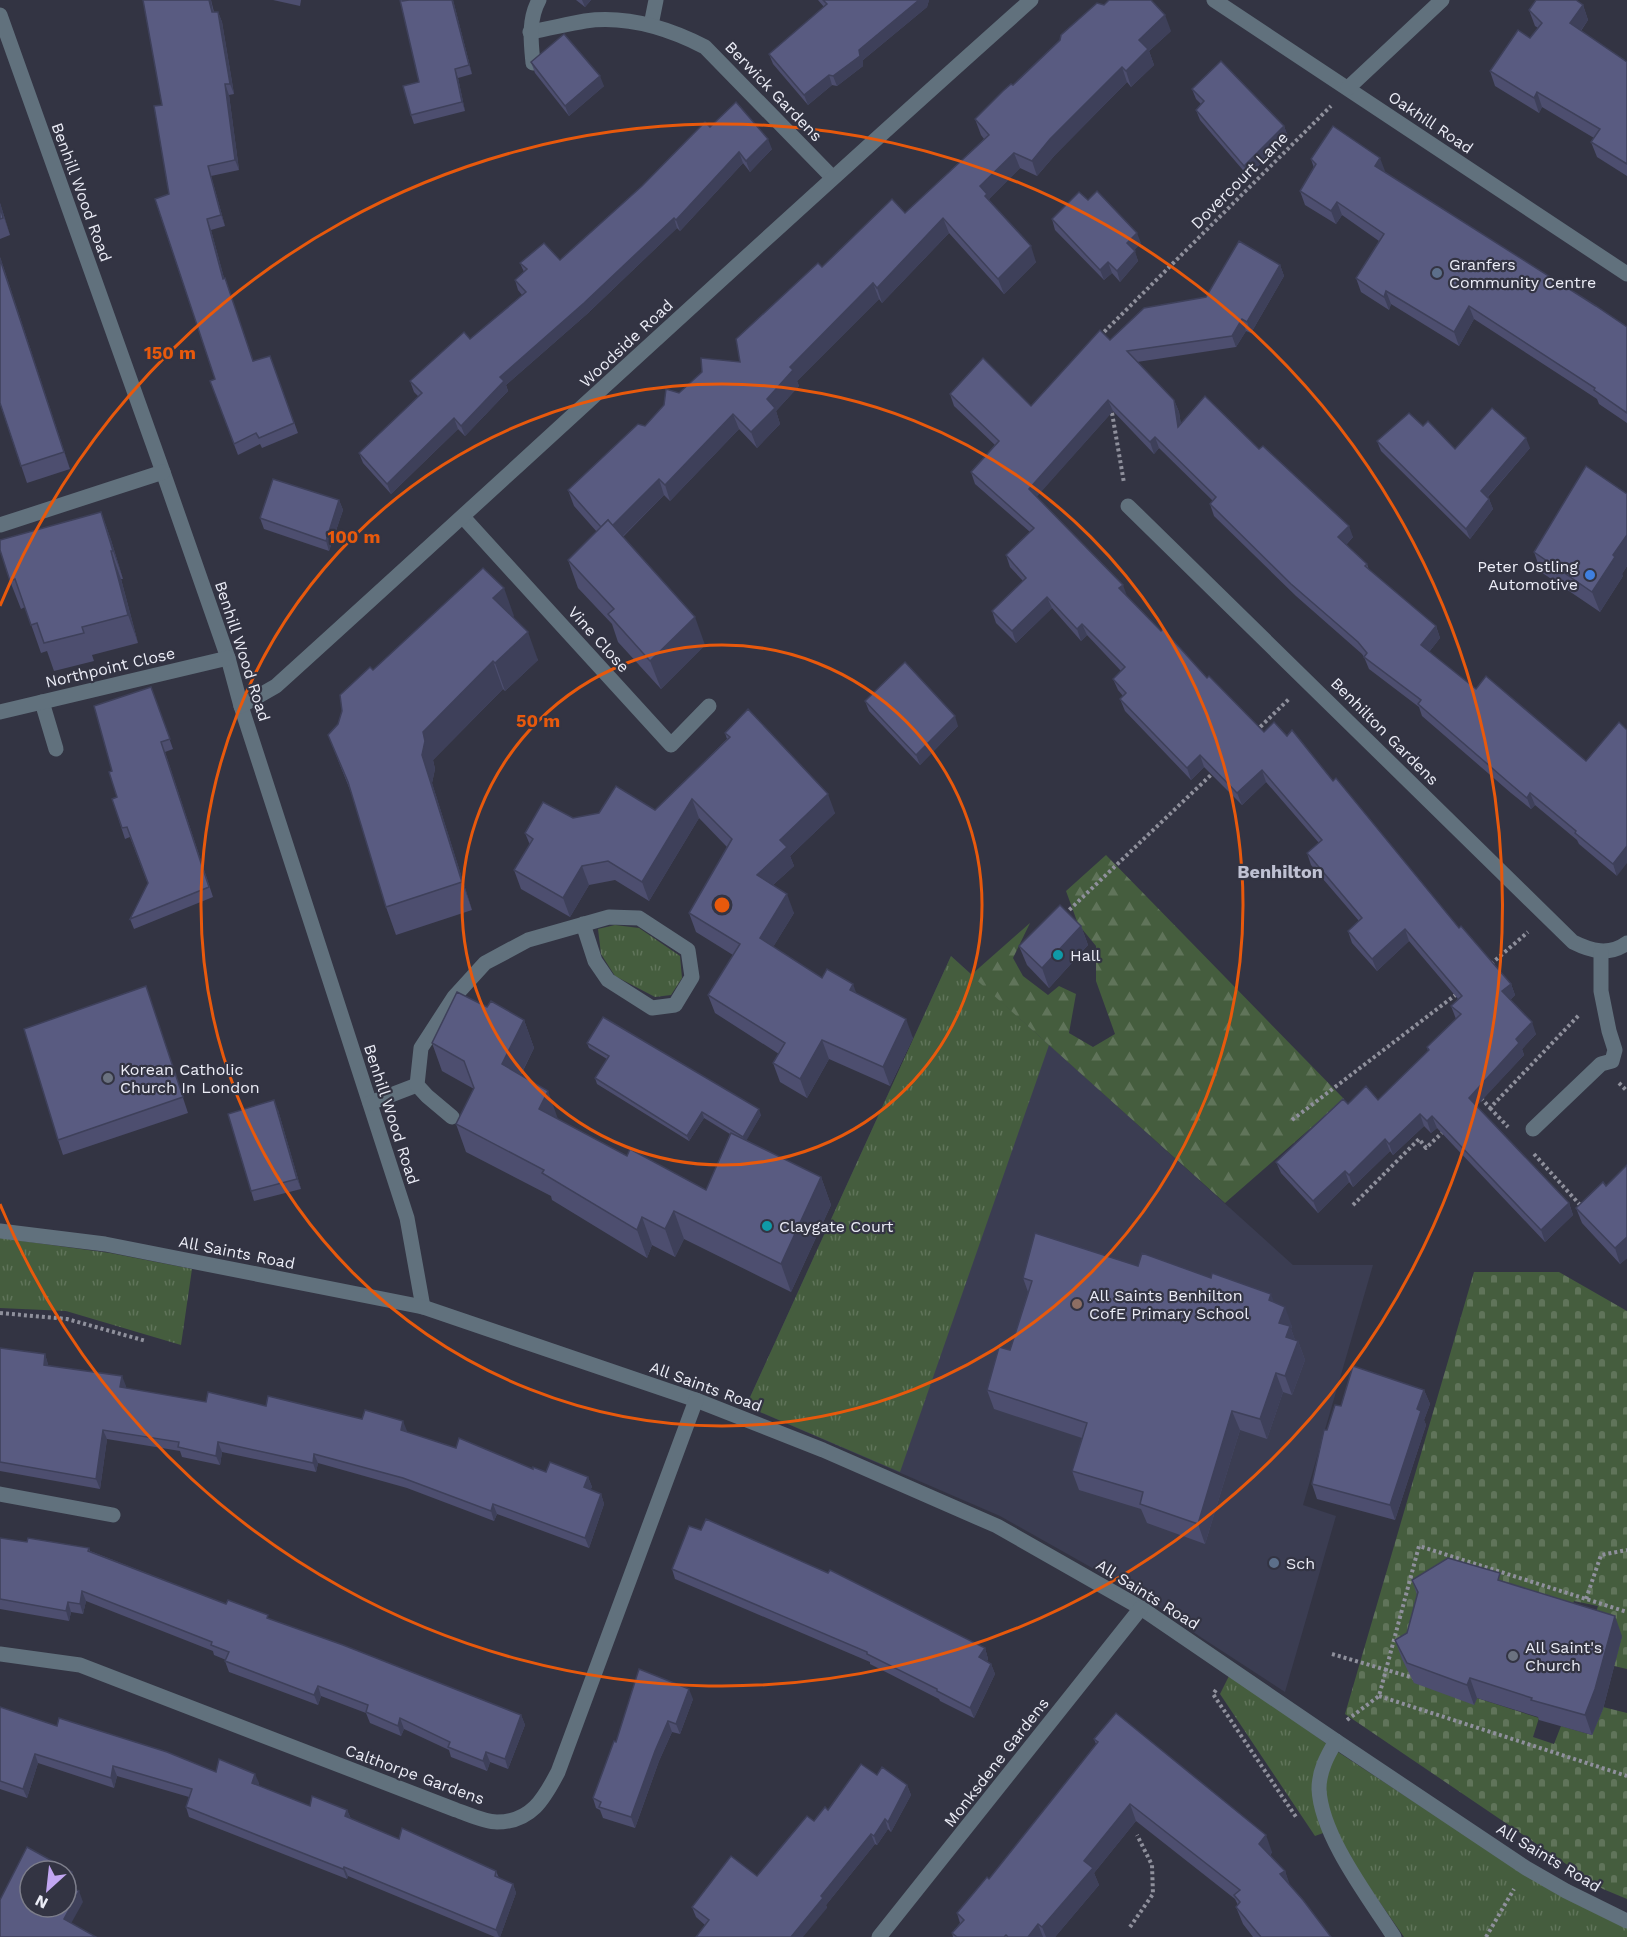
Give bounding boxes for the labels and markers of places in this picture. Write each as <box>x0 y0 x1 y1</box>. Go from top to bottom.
place label: Granfers Community Centre <box>1449 255 1596 292</box>
marker: Granfers Community Centre <box>1430 266 1444 280</box>
place label: Peter Ostling Automotive <box>1477 557 1578 594</box>
marker: Peter Ostling Automotive <box>1583 568 1597 582</box>
centre of rings <box>712 895 732 915</box>
place label: Hall <box>1070 946 1101 965</box>
marker: Hall <box>1051 948 1065 962</box>
place label: Korean Catholic Church In London <box>120 1060 260 1097</box>
marker: Korean Catholic Church In London <box>101 1071 115 1085</box>
place label: Claygate Court <box>779 1217 894 1236</box>
marker: Claygate Court <box>760 1219 774 1233</box>
place label: All Saints Benhilton CofE Primary School <box>1089 1286 1249 1323</box>
marker: All Saints Benhilton CofE Primary School <box>1070 1297 1084 1311</box>
place label: Sch <box>1286 1554 1315 1573</box>
marker: Sch <box>1267 1556 1281 1570</box>
place label: All Saint's Church <box>1525 1638 1602 1675</box>
marker: All Saint's Church <box>1506 1649 1520 1663</box>

